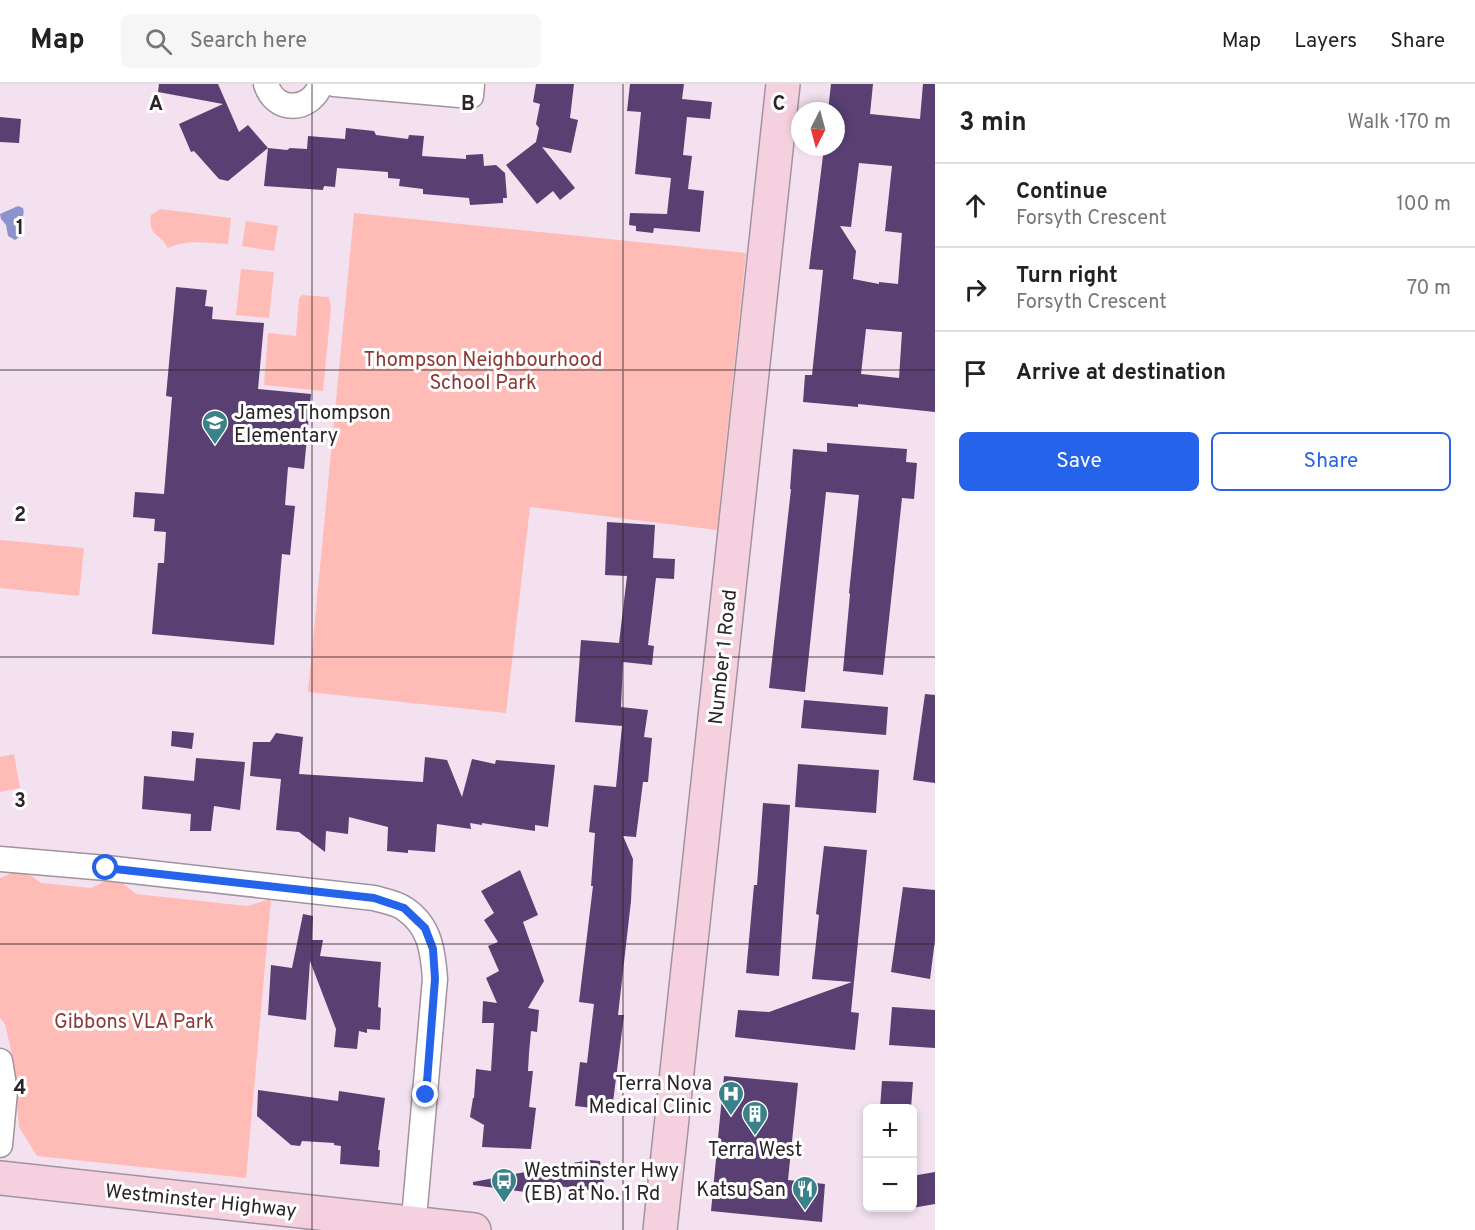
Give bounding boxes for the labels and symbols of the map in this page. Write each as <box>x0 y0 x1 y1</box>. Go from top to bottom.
text: A <box>149 92 163 118</box>
text: B <box>461 92 475 118</box>
text: C <box>773 92 785 118</box>
north arrow <box>791 102 845 156</box>
text: 1 <box>16 216 24 242</box>
park label: Thompson Neighbourhood School Park <box>364 348 602 397</box>
place label: James Thompson Elementary <box>234 401 391 450</box>
school or university icon: James Thompson Elementary <box>200 408 230 446</box>
text: 2 <box>14 503 26 529</box>
street label: Number 1 Road <box>704 588 744 726</box>
text: 3 <box>14 789 26 815</box>
route start <box>92 854 118 880</box>
park label: Gibbons VLA Park <box>54 1010 214 1036</box>
place label: Terra Nova Medical Clinic <box>589 1072 712 1121</box>
text: 4 <box>14 1076 26 1102</box>
hospital icon: Terra Nova Medical Clinic <box>716 1079 746 1117</box>
route end <box>412 1081 438 1107</box>
building icon: Terra West <box>740 1099 770 1137</box>
place label: Terra West <box>708 1138 802 1164</box>
place label: Westminster Hwy (EB) at No. 1 Rd <box>524 1159 679 1208</box>
bus stop icon: Westminster Hwy (EB) at No. 1 Rd <box>489 1166 519 1204</box>
restaurant icon: Katsu San <box>790 1174 820 1212</box>
place label: Katsu San <box>696 1178 786 1204</box>
street label: Westminster Highway <box>104 1179 298 1225</box>

